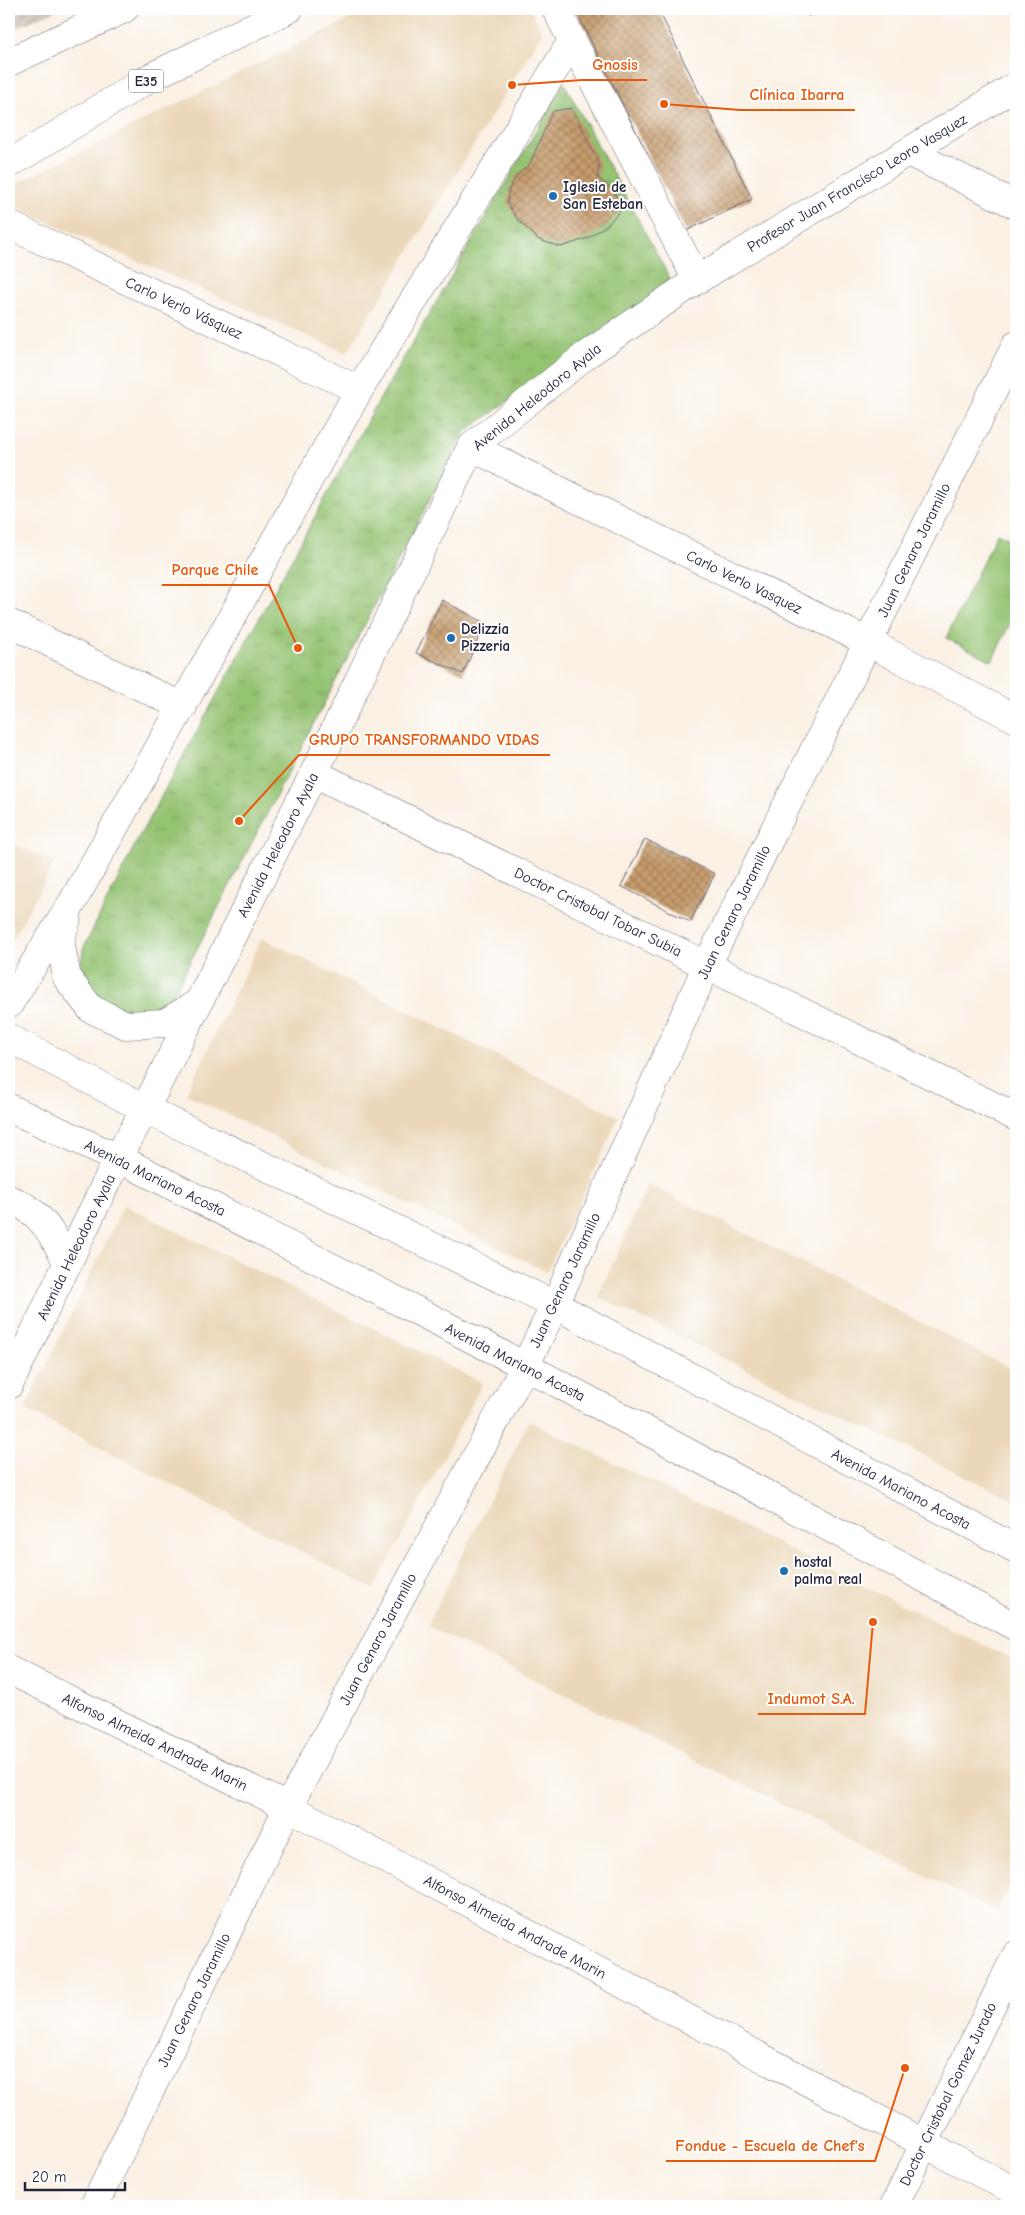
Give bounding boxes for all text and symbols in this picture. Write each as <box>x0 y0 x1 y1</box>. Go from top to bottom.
callout: Gnosis <box>582 49 647 80</box>
text: Gnosis <box>592 56 638 74</box>
road number: E35 <box>128 70 164 92</box>
callout: Clínica Ibarra <box>740 79 855 110</box>
text: Clínica Ibarra <box>750 86 844 104</box>
street label: Profesor Juan Francisco Leoro Vasquez <box>744 110 971 256</box>
place label: Iglesia de San Esteban <box>563 178 643 213</box>
marker: Iglesia de San Esteban <box>547 190 559 202</box>
street label: Carlo Verlo Vásquez <box>123 273 246 343</box>
street label: Avenida Heleodoro Ayala <box>469 340 605 454</box>
street label: Juan Genaro Jaramillo <box>874 480 954 620</box>
street label: Carlo Verlo Vasquez <box>683 546 805 618</box>
callout: Parque Chile <box>162 554 269 585</box>
text: Parque Chile <box>172 561 259 579</box>
place label: Delizzia Pizzeria <box>461 620 510 655</box>
marker: Delizzia Pizzeria <box>445 632 457 644</box>
callout: GRUPO TRANSFORMANDO VIDAS <box>299 724 550 755</box>
text: GRUPO TRANSFORMANDO VIDAS <box>309 731 540 749</box>
street label: Avenida Heleodoro Ayala <box>234 770 322 920</box>
street label: Juan Genaro Jaramillo <box>694 842 774 982</box>
street label: Doctor Cristobal Tobar Subia <box>511 864 685 960</box>
street label: Avenida Mariano Acosta <box>81 1136 229 1220</box>
street label: Avenida Heleodoro Ayala <box>33 1171 119 1323</box>
street label: Juan Genaro Jaramillo <box>526 1210 604 1350</box>
street label: Avenida Mariano Acosta <box>442 1319 588 1405</box>
street label: Avenida Mariano Acosta <box>828 1445 974 1533</box>
place label: hostal palma real <box>794 1553 862 1588</box>
marker: hostal palma real <box>778 1565 790 1577</box>
street label: Juan Genaro Jaramillo <box>336 1570 420 1708</box>
callout: Indumot S.A. <box>758 1683 865 1714</box>
street label: Alfonso Almeida Andrade Marin <box>59 1689 251 1795</box>
text: Indumot S.A. <box>767 1690 855 1708</box>
street label: Alfonso Almeida Andrade Marin <box>421 1871 609 1983</box>
street label: Juan Genaro Jaramillo <box>154 1930 234 2070</box>
street label: Doctor Cristobal Gomez Jurado <box>896 1999 1000 2189</box>
callout: Fondue - Escuela de Chef's <box>666 2130 875 2161</box>
text: Fondue - Escuela de Chef's <box>675 2137 865 2155</box>
scale bar <box>25 2160 125 2192</box>
text: 20 m <box>32 2168 66 2186</box>

